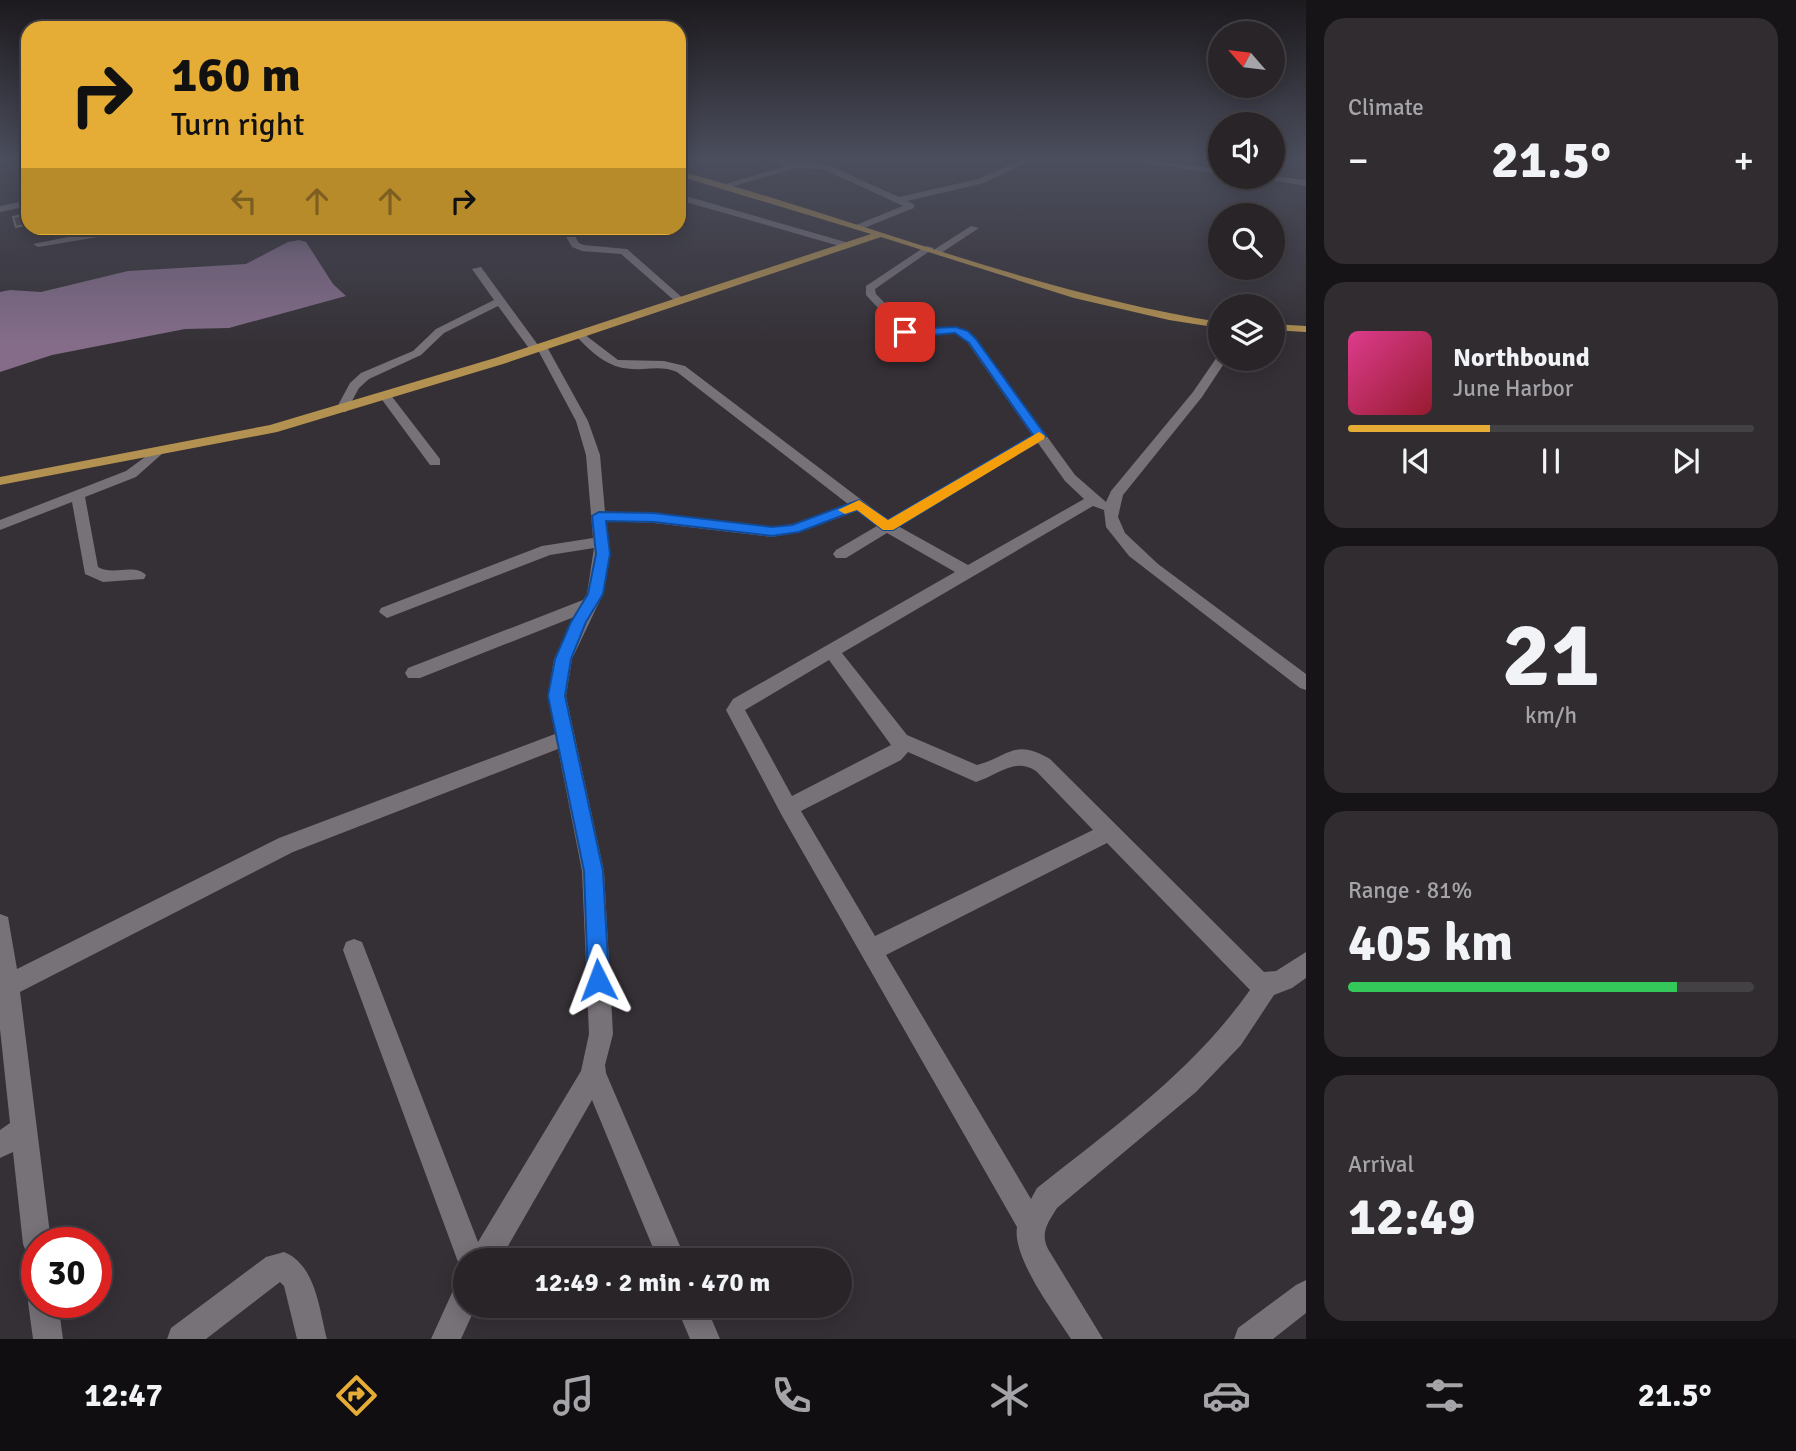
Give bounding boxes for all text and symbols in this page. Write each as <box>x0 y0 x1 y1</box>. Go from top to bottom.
north arrow <box>1208 21 1284 98</box>
map controls <box>1208 21 1285 371</box>
text: 160 m <box>171 45 301 105</box>
icon: right <box>56 49 147 140</box>
text: Climate <box>1348 93 1424 122</box>
text: Turn right <box>171 105 304 144</box>
button: sound <box>1208 112 1285 189</box>
text: 21.5° <box>1491 128 1611 192</box>
text: − <box>1348 137 1369 184</box>
text: + <box>1733 137 1754 184</box>
icon: left <box>225 182 263 220</box>
icon: ahead <box>298 182 336 220</box>
icon: ahead <box>371 182 409 220</box>
icon: right <box>444 182 482 220</box>
button: search <box>1208 203 1285 280</box>
button: layers <box>1208 294 1285 371</box>
pin <box>875 302 935 362</box>
icon: arrive <box>886 313 924 351</box>
text: Northbound <box>1453 342 1590 374</box>
text: June Harbor <box>1453 374 1573 403</box>
icon: previous <box>1397 442 1435 480</box>
icon: pause <box>1532 442 1570 480</box>
icon: next <box>1667 442 1705 480</box>
text: 21 <box>1502 599 1600 712</box>
text: km/h <box>1525 701 1577 730</box>
text: Range · 81% <box>1348 876 1472 905</box>
text: 405 km <box>1348 911 1513 975</box>
position arrow <box>561 943 635 1017</box>
text: Arrival <box>1348 1150 1414 1179</box>
text: 12:49 <box>1348 1185 1476 1249</box>
speed limit sign: 30 <box>21 1227 112 1318</box>
text: 12:49 · 2 min · 470 m <box>535 1267 770 1299</box>
icon: directions <box>332 1371 381 1420</box>
icon: music <box>549 1371 598 1420</box>
icon: phone <box>767 1371 816 1420</box>
icon: climate <box>985 1371 1034 1420</box>
icon: car <box>1202 1371 1251 1420</box>
icon: filters <box>1420 1371 1469 1420</box>
text: 12:47 <box>84 1376 163 1415</box>
text: 21.5° <box>1638 1376 1712 1415</box>

